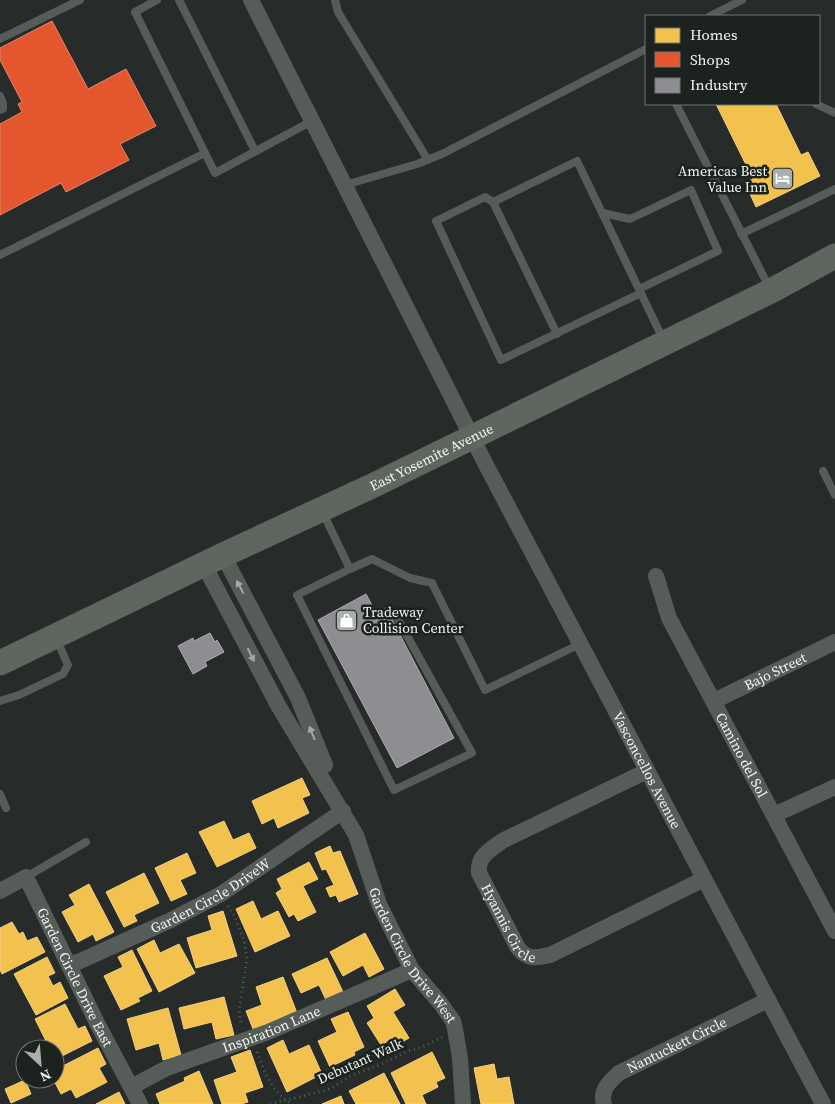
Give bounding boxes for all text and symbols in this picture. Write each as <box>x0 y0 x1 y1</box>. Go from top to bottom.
legend <box>645 15 820 105</box>
text: Homes <box>690 24 737 45</box>
text: Shops <box>690 49 730 70</box>
text: Industry <box>690 74 748 95</box>
place label: Americas Best Value Inn <box>678 161 768 197</box>
hotel icon: Americas Best Value Inn <box>771 167 795 191</box>
street label: East Yosemite Avenue <box>366 418 497 496</box>
one-way arrow <box>236 580 244 595</box>
place label: Tradeway Collision Center <box>363 602 464 638</box>
shop icon: Tradeway Collision Center <box>335 608 359 632</box>
street label: Bajo Street <box>741 647 810 695</box>
one-way arrow <box>247 648 255 662</box>
street label: Vasconcellos Avenue <box>608 708 686 832</box>
street label: Camino del Sol <box>711 709 772 801</box>
one-way arrow <box>308 725 316 740</box>
street label: Garden Circle DriveW <box>147 853 275 938</box>
street label: Hyannis Circle <box>476 880 537 967</box>
street label: Garden Circle Drive West <box>364 885 462 1027</box>
street label: Garden Circle Drive East <box>32 904 118 1051</box>
street label: Inspiration Lane <box>219 1001 324 1058</box>
street label: Nantuckett Circle <box>623 1012 730 1078</box>
street label: Debutant Walk <box>314 1033 406 1089</box>
north arrow <box>15 1039 65 1089</box>
text: N <box>37 1064 55 1087</box>

